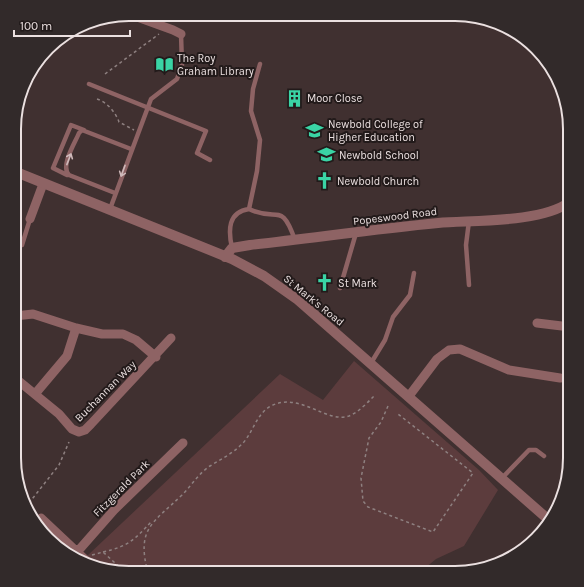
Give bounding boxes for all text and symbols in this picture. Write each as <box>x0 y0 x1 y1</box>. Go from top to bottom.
scale bar <box>14 12 130 38</box>
text: 100 m <box>20 19 52 33</box>
place label: The Roy Graham Library <box>177 52 254 78</box>
library icon: The Roy Graham Library <box>154 54 174 74</box>
building icon: Moor Close <box>284 88 304 108</box>
place label: Moor Close <box>307 92 363 105</box>
place label: Newbold College of Higher Education <box>328 118 423 144</box>
school or university icon: Newbold College of Higher Education <box>305 120 325 140</box>
school or university icon: Newbold School <box>316 145 336 165</box>
place label: Newbold School <box>339 149 419 162</box>
one-way arrow <box>65 154 73 166</box>
one-way arrow <box>118 165 126 177</box>
church icon: Newbold Church <box>314 171 334 191</box>
place label: Newbold Church <box>337 175 419 188</box>
street label: Popeswood Road <box>352 205 438 228</box>
street label: St Mark's Road <box>281 272 347 329</box>
church icon: St Mark <box>315 273 335 293</box>
place label: St Mark <box>338 277 377 290</box>
street label: Buchannan Way <box>72 358 139 425</box>
street label: Fitzgerald Park <box>90 457 152 519</box>

